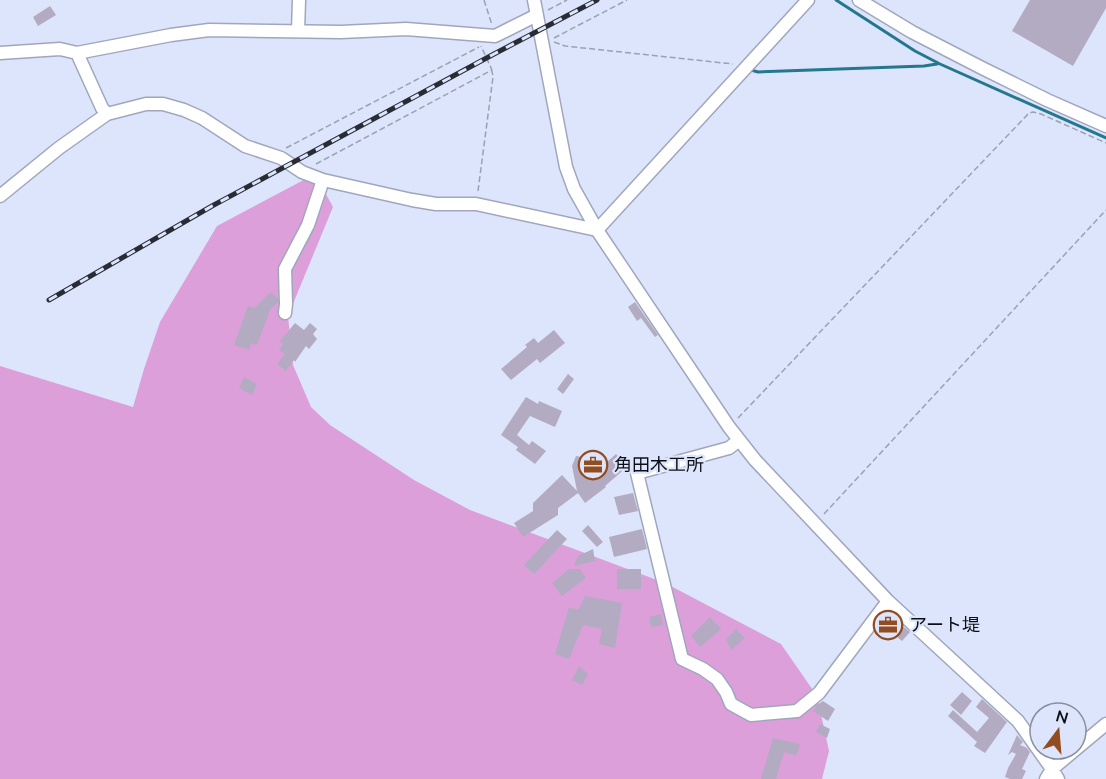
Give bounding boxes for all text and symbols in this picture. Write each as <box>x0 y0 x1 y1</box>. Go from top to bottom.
office icon: 角田木工所 <box>577 449 609 481</box>
place label: 角田木工所 <box>614 453 704 476</box>
office icon: アート堤 <box>872 609 904 641</box>
place label: アート堤 <box>909 613 980 636</box>
north arrow <box>1028 701 1088 761</box>
text: N <box>1054 705 1071 728</box>

